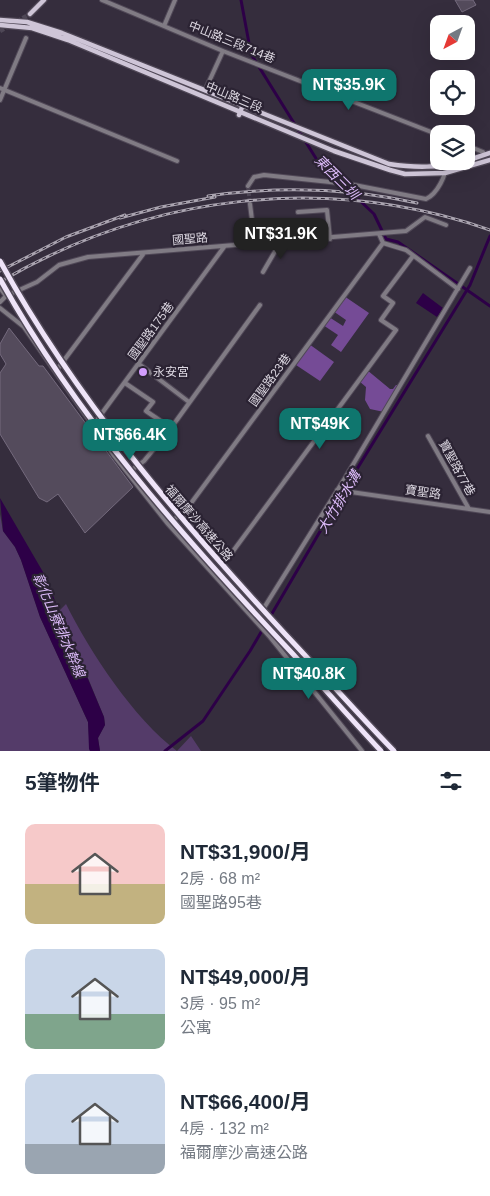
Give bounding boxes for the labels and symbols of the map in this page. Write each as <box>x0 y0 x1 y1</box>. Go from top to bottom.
north arrow <box>430 15 475 60</box>
street label: 中山路三段714巷 <box>187 18 277 66</box>
pin: NT$35.9K <box>297 68 401 111</box>
street label: 中山路三段 <box>204 79 264 115</box>
water label: 東西三圳 <box>312 152 364 204</box>
pin: NT$31.9K <box>229 218 333 260</box>
street label: 國聖路 <box>171 230 209 248</box>
street label: 國聖路175巷 <box>125 299 177 363</box>
street label: 國聖路23巷 <box>246 351 294 409</box>
place label: 永安宮 <box>153 365 189 379</box>
marker: 永安宮 <box>137 366 149 378</box>
pin: NT$49K <box>279 408 361 450</box>
pin: NT$66.4K <box>78 418 182 461</box>
street label: 寶聖路77巷 <box>436 438 478 498</box>
water label: 大竹排水溝 <box>314 466 365 536</box>
street label: 福爾摩沙高速公路 <box>162 482 236 564</box>
street label: 寶聖路 <box>404 483 442 501</box>
water label: 彰化山寮排水幹線 <box>30 570 89 682</box>
pin: NT$40.8K <box>257 658 361 700</box>

